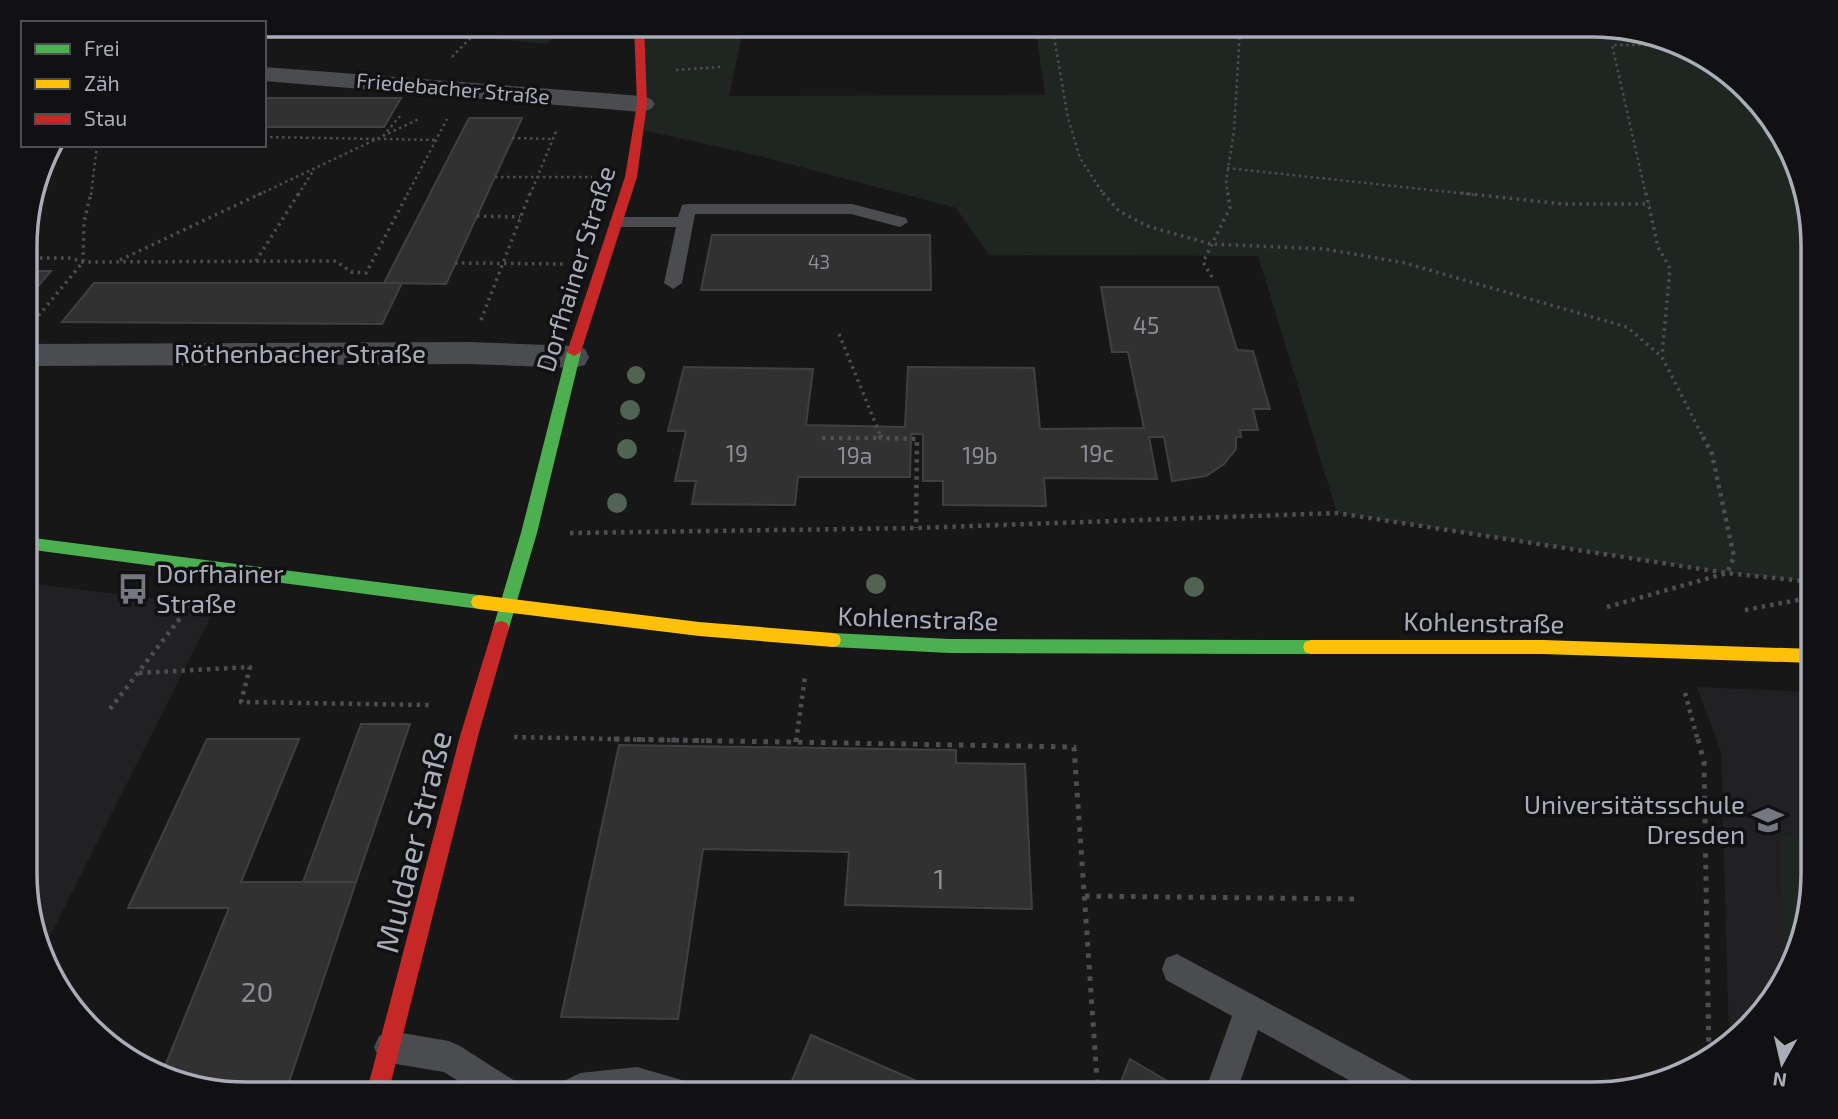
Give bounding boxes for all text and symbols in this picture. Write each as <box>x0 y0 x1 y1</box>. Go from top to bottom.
legend <box>21 21 266 147</box>
text: Frei <box>84 35 120 60</box>
street label: Friedebacher Straße <box>355 67 551 108</box>
text: Zäh <box>84 70 120 95</box>
text: Stau <box>84 105 127 130</box>
street label: Dorfhainer Straße <box>529 162 621 375</box>
house number: 43 <box>808 250 830 273</box>
house number: 45 <box>1133 311 1159 339</box>
street label: Röthenbacher Straße <box>174 337 426 368</box>
house number: 19 <box>726 439 748 467</box>
house number: 19c <box>1080 439 1114 467</box>
house number: 19a <box>838 441 872 469</box>
house number: 19b <box>962 441 998 469</box>
place label: Dorfhainer Straße <box>156 557 284 618</box>
bus stop icon: Dorfhainer Straße <box>116 572 150 606</box>
street label: Kohlenstraße <box>837 599 999 636</box>
street label: Kohlenstraße <box>1403 605 1565 638</box>
street label: Muldaer Straße <box>366 727 458 956</box>
place label: Universitätsschule Dresden <box>1524 788 1745 849</box>
school or university icon: Universitätsschule Dresden <box>1751 803 1785 837</box>
house number: 1 <box>933 861 945 895</box>
house number: 20 <box>241 974 273 1008</box>
north arrow <box>1747 1028 1817 1098</box>
text: N <box>1771 1068 1788 1093</box>

